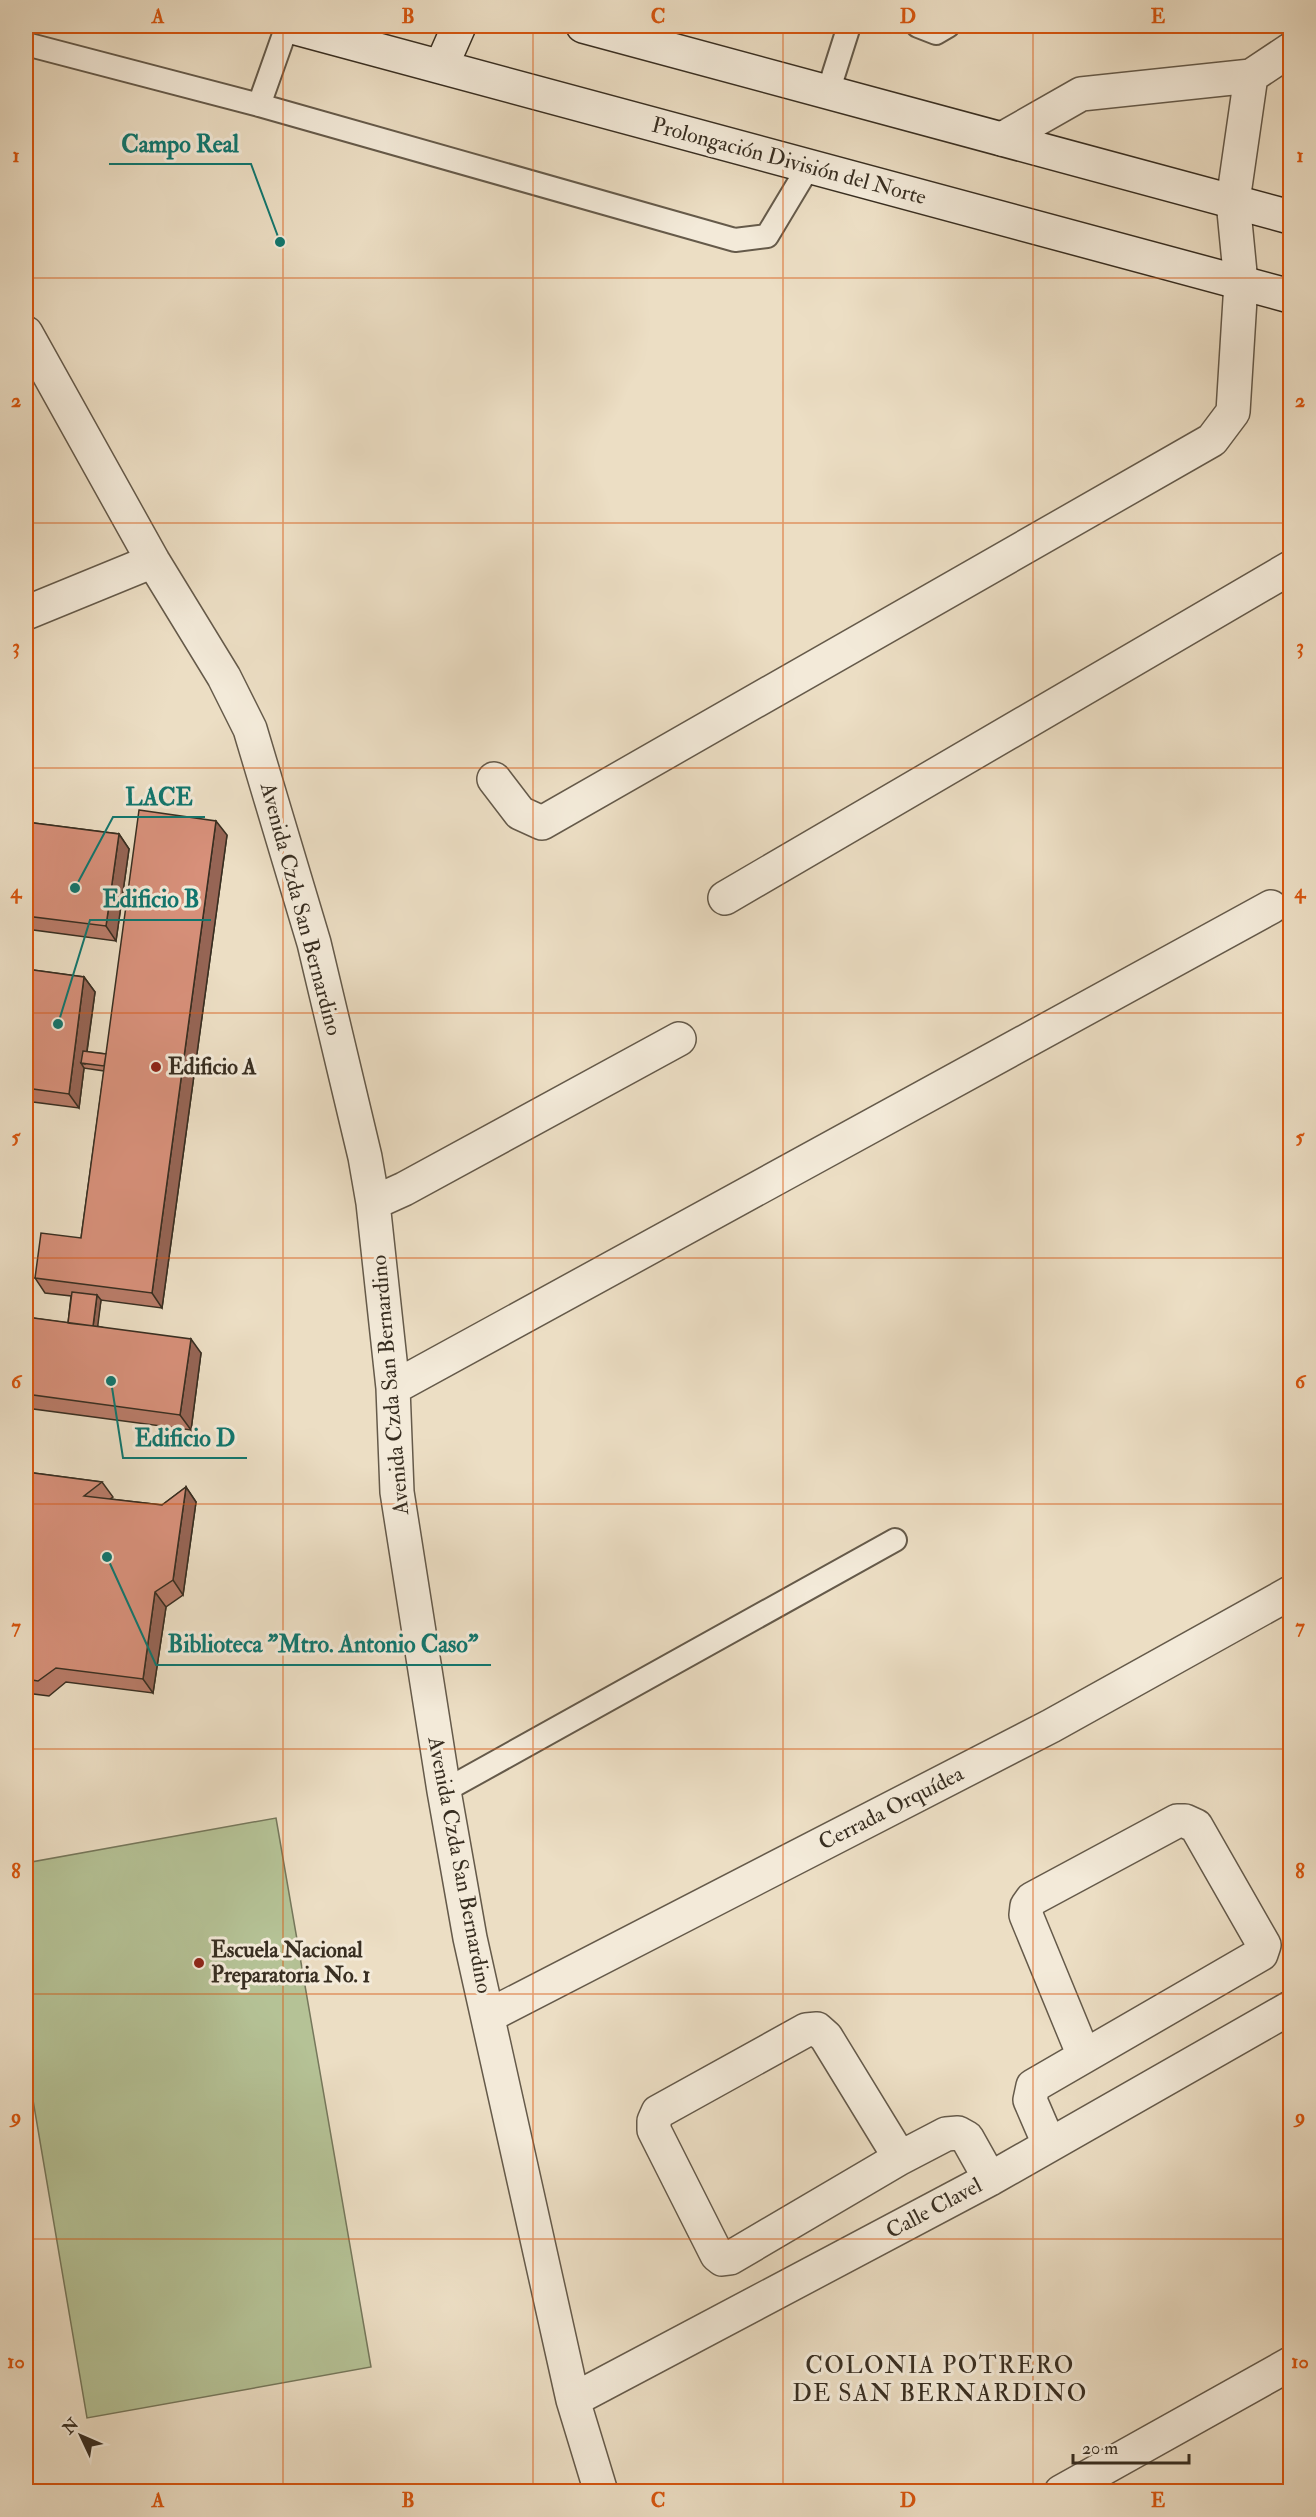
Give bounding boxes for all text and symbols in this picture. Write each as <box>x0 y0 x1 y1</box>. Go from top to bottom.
text: A <box>151 4 165 29</box>
text: B <box>401 4 415 29</box>
text: C <box>651 4 665 29</box>
text: D <box>900 4 916 29</box>
text: E <box>1151 4 1166 29</box>
street label: Prolongación División del Norte <box>649 111 929 211</box>
callout: Campo Real <box>109 122 251 164</box>
text: Campo Real <box>121 129 240 160</box>
text: 1 <box>12 143 20 168</box>
text: 1 <box>1296 143 1304 168</box>
text: 2 <box>11 388 21 413</box>
text: 2 <box>1295 388 1305 413</box>
text: 3 <box>12 634 20 659</box>
text: 3 <box>1296 634 1304 659</box>
callout: LACE <box>113 775 205 817</box>
street label: Avenida Czda San Bernardino <box>253 778 348 1039</box>
text: LACE <box>125 782 193 813</box>
callout: Edificio B <box>90 878 211 920</box>
text: 4 <box>10 879 23 904</box>
text: 4 <box>1294 879 1307 904</box>
text: Edificio B <box>103 884 199 915</box>
place label: Edificio A <box>168 1053 257 1081</box>
marker: Edificio A <box>149 1060 163 1074</box>
text: 5 <box>12 1124 22 1149</box>
text: 5 <box>1296 1124 1306 1149</box>
street label: Avenida Czda San Bernardino <box>365 1254 415 1517</box>
text: 6 <box>11 1369 23 1394</box>
text: 6 <box>1295 1369 1307 1394</box>
callout: Edificio D <box>123 1416 247 1458</box>
text: Edificio D <box>135 1423 235 1454</box>
text: 7 <box>11 1614 21 1639</box>
text: 7 <box>1295 1614 1305 1639</box>
callout: Biblioteca "Mtro. Antonio Caso" <box>156 1623 491 1665</box>
text: Biblioteca "Mtro. Antonio Caso" <box>168 1629 479 1660</box>
street label: Avenida Czda San Bernardino <box>421 1733 499 1996</box>
street label: Cerrada Orquídea <box>814 1759 969 1857</box>
text: 8 <box>11 1859 21 1884</box>
text: 8 <box>1295 1859 1305 1884</box>
place label: Escuela Nacional Preparatoria No. 1 <box>211 1936 370 1990</box>
marker: Escuela Nacional Preparatoria No. 1 <box>192 1956 206 1970</box>
text: 9 <box>9 2104 21 2129</box>
text: 9 <box>1293 2104 1305 2129</box>
street label: Calle Clavel <box>881 2171 987 2245</box>
text: 10 <box>7 2349 25 2374</box>
text: 10 <box>1291 2349 1309 2374</box>
district label: COLONIA POTRERO DE SAN BERNARDINO <box>792 2350 1088 2409</box>
north arrow <box>51 2406 111 2466</box>
text: N <box>58 2414 84 2439</box>
scale bar <box>1073 2427 1188 2465</box>
text: 20 m <box>1082 2437 1118 2460</box>
text: A <box>151 2488 165 2513</box>
text: B <box>401 2488 415 2513</box>
text: C <box>651 2488 665 2513</box>
text: D <box>900 2488 916 2513</box>
text: E <box>1151 2488 1166 2513</box>

